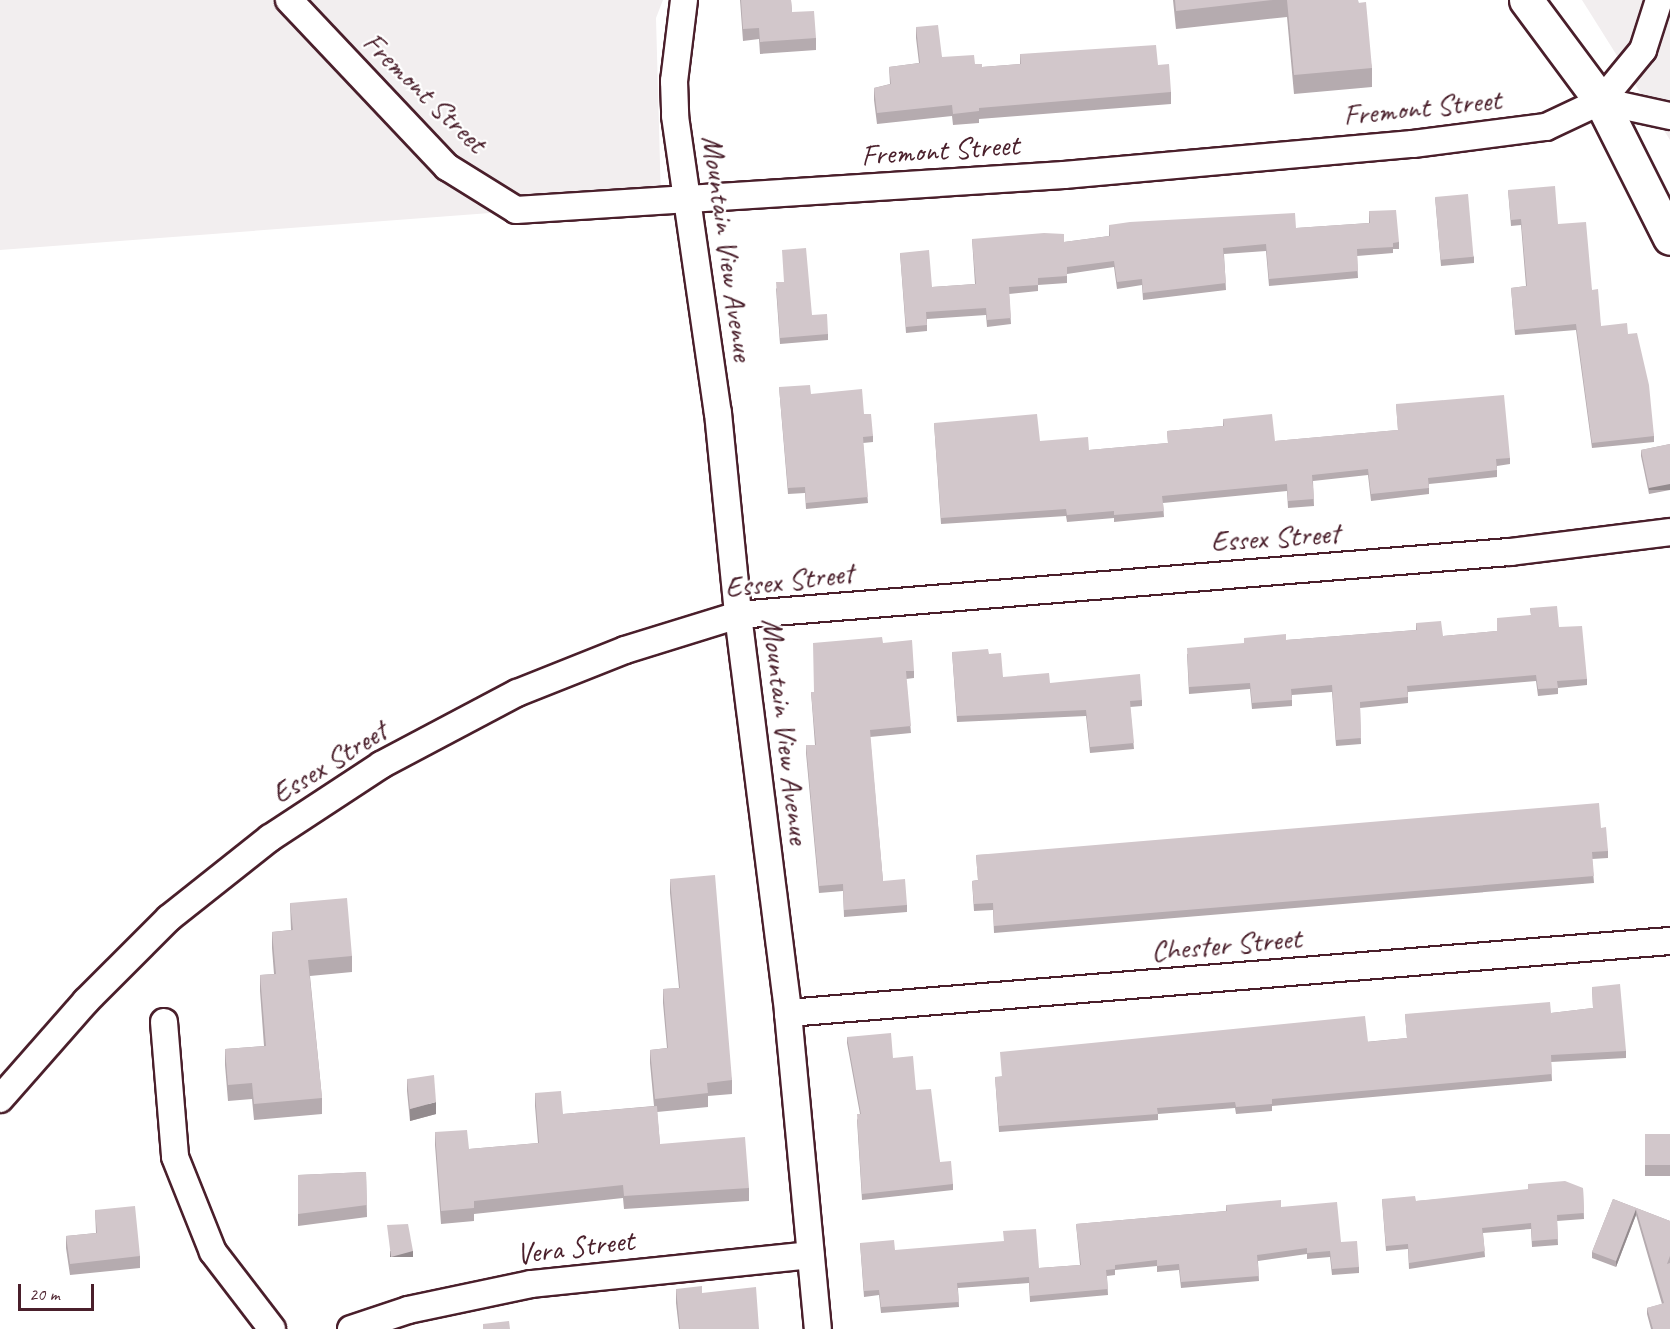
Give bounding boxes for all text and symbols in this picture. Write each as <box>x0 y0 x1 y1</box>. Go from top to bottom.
street label: Fremont Street <box>355 24 495 160</box>
street label: Fremont Street <box>1341 81 1503 133</box>
street label: Fremont Street <box>860 127 1020 173</box>
street label: Mountain View Avenue <box>694 133 762 363</box>
street label: Essex Street <box>1209 515 1341 559</box>
street label: Essex Street <box>723 554 855 606</box>
street label: Mountain View Avenue <box>754 616 818 846</box>
street label: Essex Street <box>265 713 393 811</box>
street label: Chester Street <box>1149 919 1303 969</box>
street label: Vera Street <box>514 1222 636 1272</box>
scale bar <box>21 1272 98 1310</box>
text: 20 m <box>29 1283 60 1305</box>

